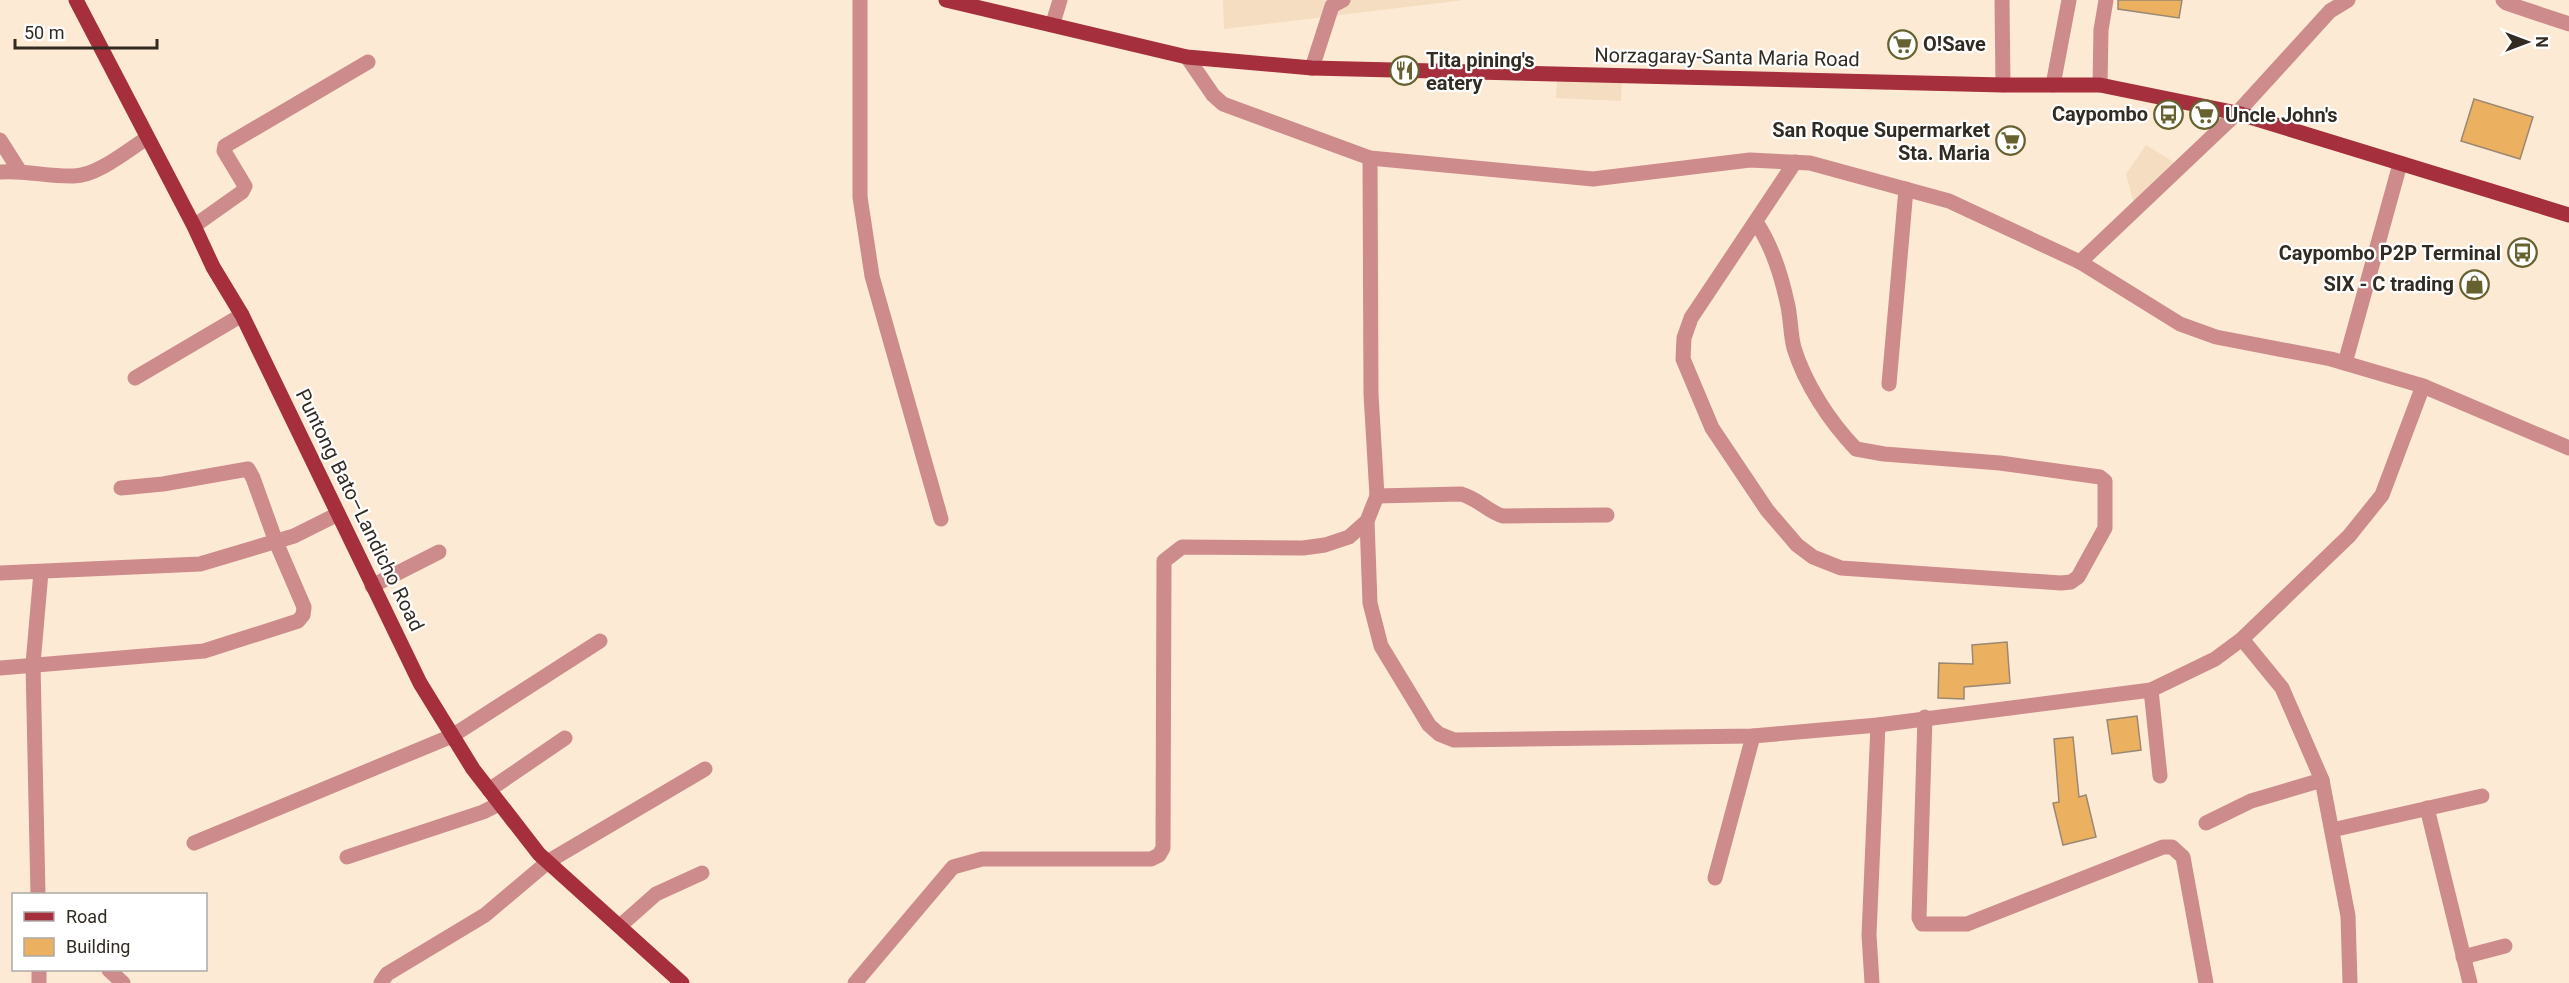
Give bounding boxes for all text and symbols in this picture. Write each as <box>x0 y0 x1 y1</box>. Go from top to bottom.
scale bar <box>15 12 158 50</box>
north arrow <box>2497 12 2557 72</box>
text: 50 m <box>24 22 64 43</box>
supermarket icon: O!Save <box>1886 28 1918 60</box>
place label: O!Save <box>1923 32 1986 56</box>
text: N <box>2532 36 2551 48</box>
street label: Norzagaray-Santa Maria Road <box>1594 43 1860 71</box>
place label: Tita pining's eatery <box>1426 48 1534 95</box>
restaurant icon: Tita pining's eatery <box>1389 55 1421 87</box>
bus stop icon: Caypombo <box>2153 98 2185 130</box>
supermarket icon: Uncle John's <box>2188 99 2220 131</box>
place label: Caypombo <box>2052 102 2148 126</box>
place label: Uncle John's <box>2225 103 2338 127</box>
place label: San Roque Supermarket Sta. Maria <box>1772 118 1990 165</box>
supermarket icon: San Roque Supermarket Sta. Maria <box>1995 125 2027 157</box>
bus stop icon: Caypombo P2P Terminal <box>2506 237 2538 269</box>
place label: Caypombo P2P Terminal <box>2279 241 2501 265</box>
shop icon: SIX - C trading <box>2459 268 2491 300</box>
place label: SIX - C trading <box>2323 272 2454 296</box>
street label: Puntong Bato–Landicho Road <box>291 385 429 635</box>
legend <box>12 893 207 971</box>
text: Road <box>66 906 107 927</box>
text: Building <box>66 936 130 957</box>

